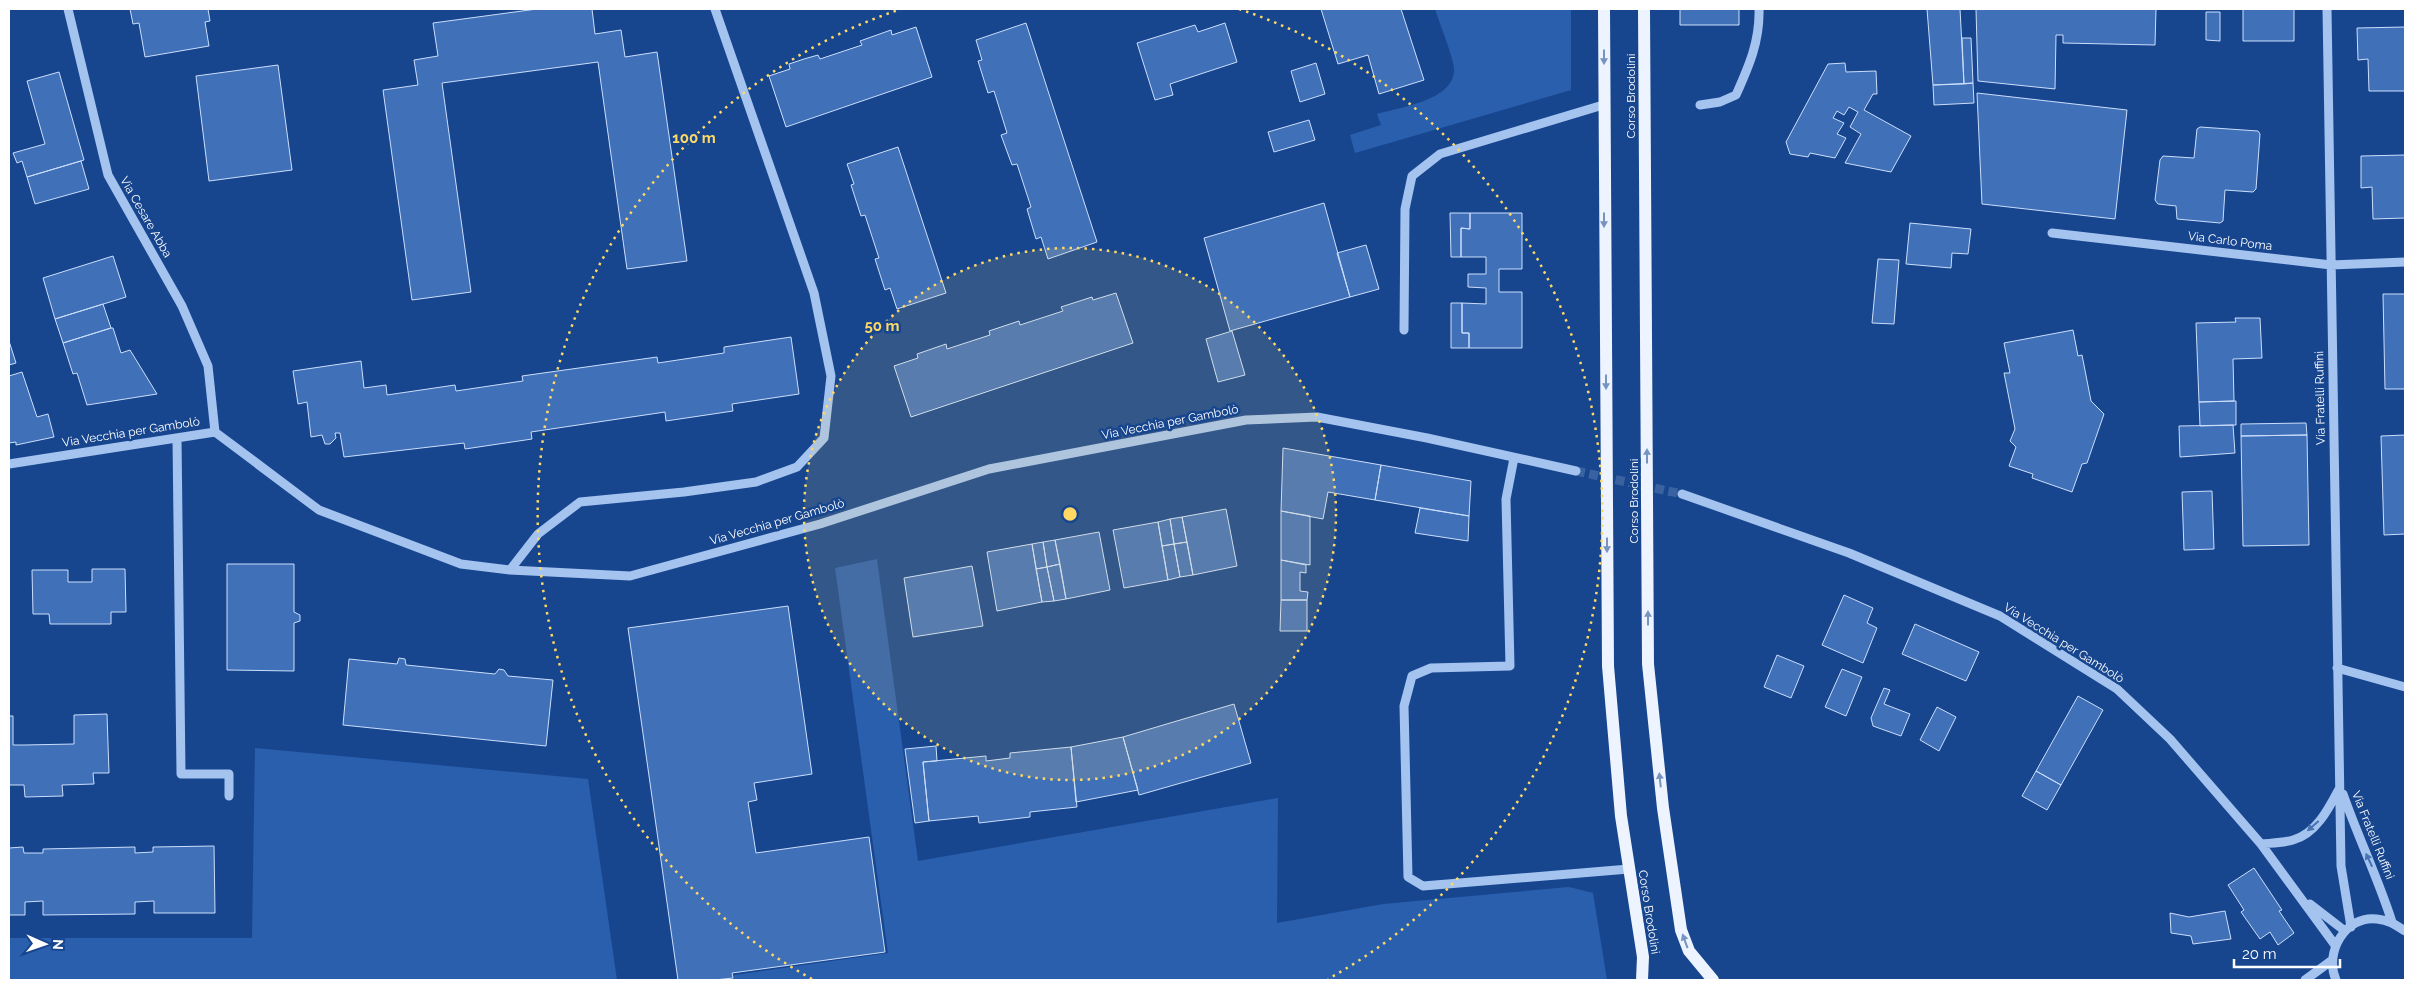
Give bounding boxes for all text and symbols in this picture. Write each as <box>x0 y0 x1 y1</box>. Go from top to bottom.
one-way arrow <box>1600 50 1608 66</box>
street label: Corso Brodolini <box>1624 54 1638 138</box>
text: 100 m <box>672 129 716 147</box>
street label: Via Cesare Abba <box>117 174 175 260</box>
one-way arrow <box>1600 212 1608 228</box>
street label: Via Carlo Poma <box>2187 229 2273 253</box>
text: 50 m <box>864 317 900 335</box>
street label: Via Fratelli Ruffini <box>2312 351 2328 445</box>
one-way arrow <box>1602 375 1610 391</box>
street label: Via Vecchia per Gambolò <box>1100 402 1240 442</box>
street label: Via Vecchia per Gambolò <box>61 414 201 450</box>
one-way arrow <box>1643 448 1651 464</box>
street label: Corso Brodolini <box>1627 459 1641 543</box>
street label: Via Vecchia per Gambolò <box>708 496 846 548</box>
centre of rings <box>1061 505 1079 523</box>
one-way arrow <box>1603 537 1611 553</box>
street label: Via Vecchia per Gambolò <box>2001 600 2127 686</box>
one-way arrow <box>1644 610 1652 626</box>
one-way arrow <box>1656 772 1664 788</box>
street label: Via Fratelli Ruffini <box>2349 789 2397 881</box>
one-way arrow <box>2308 820 2320 832</box>
one-way arrow <box>2365 853 2373 867</box>
street label: Corso Brodolini <box>1635 869 1663 955</box>
north arrow <box>20 919 70 969</box>
one-way arrow <box>1681 933 1688 948</box>
scale bar <box>2234 936 2340 968</box>
text: N <box>50 939 66 950</box>
text: 20 m <box>2242 945 2277 963</box>

